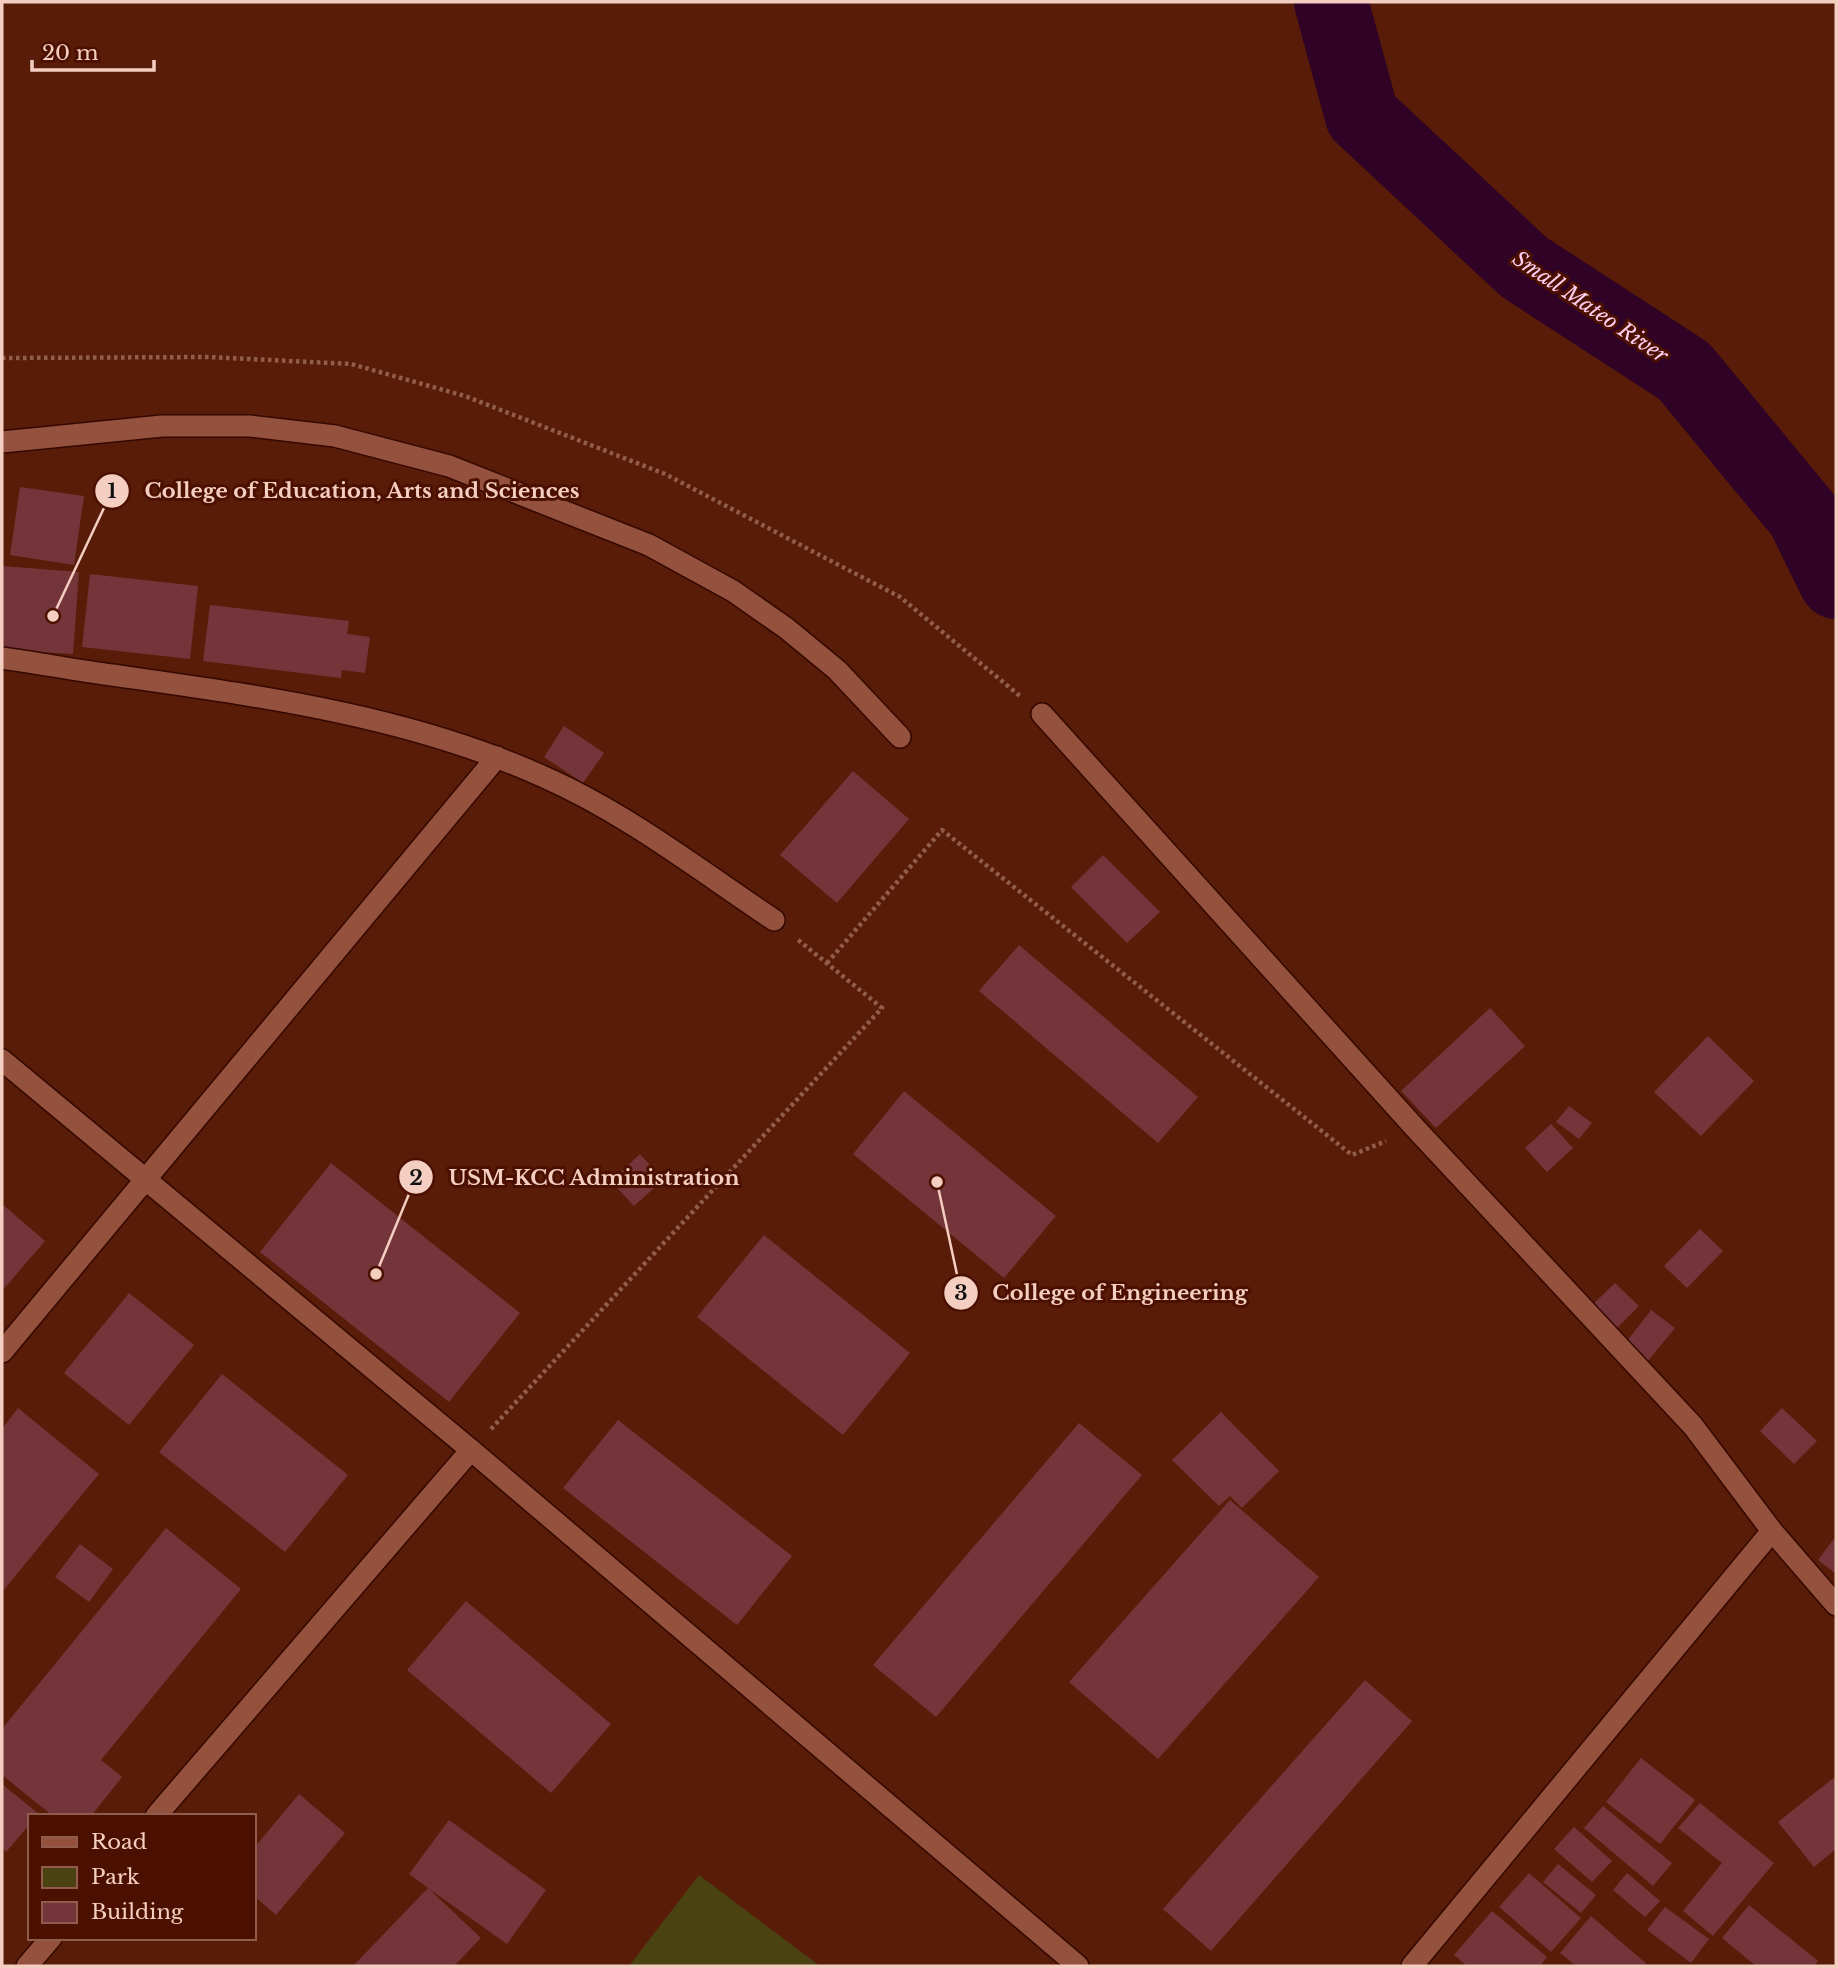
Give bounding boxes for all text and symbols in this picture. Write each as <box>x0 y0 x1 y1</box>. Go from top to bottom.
scale bar <box>32 28 154 72</box>
text: 20 m <box>42 40 99 66</box>
water label: Small Mateo River <box>1507 245 1674 369</box>
callout: College of Education, Arts and Sciences <box>95 470 594 512</box>
text: 1 <box>107 478 117 504</box>
text: College of Education, Arts and Sciences <box>144 478 580 504</box>
callout: USM-KCC Administration <box>399 1156 754 1198</box>
text: 2 <box>409 1165 423 1191</box>
text: USM-KCC Administration <box>448 1165 740 1191</box>
callout: College of Engineering <box>944 1272 1262 1314</box>
text: 3 <box>954 1280 968 1306</box>
text: College of Engineering <box>992 1280 1249 1306</box>
legend <box>28 1814 256 1940</box>
text: Road <box>91 1829 147 1855</box>
text: Park <box>91 1864 140 1890</box>
text: Building <box>91 1899 184 1925</box>

